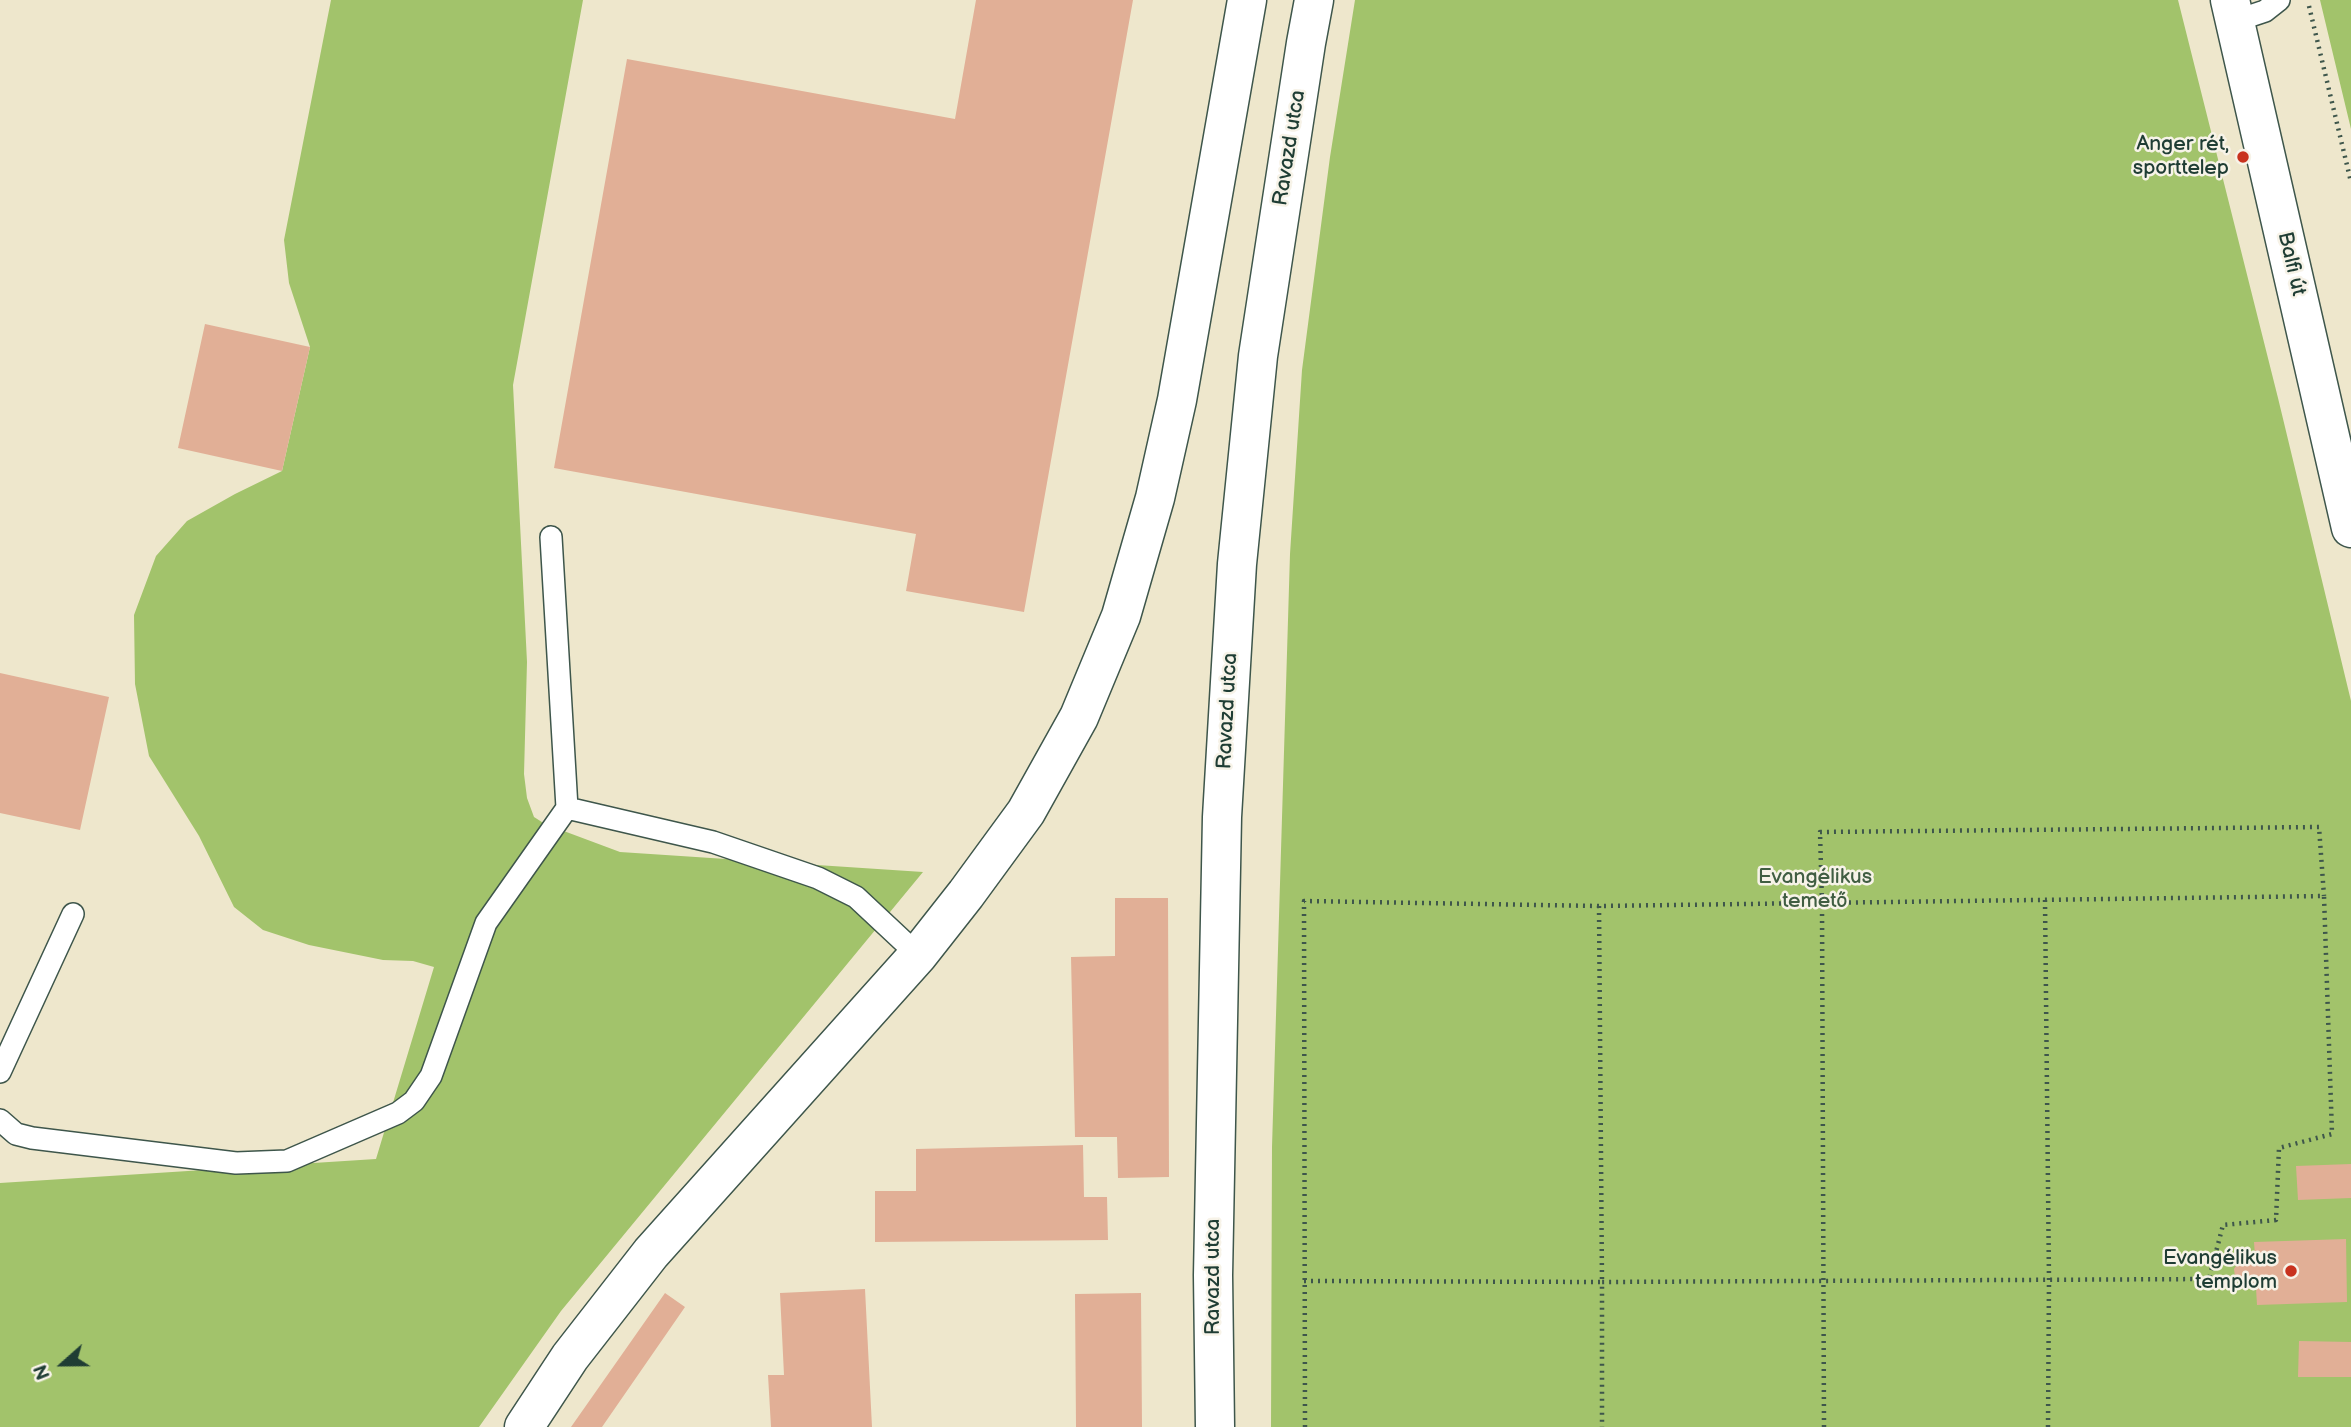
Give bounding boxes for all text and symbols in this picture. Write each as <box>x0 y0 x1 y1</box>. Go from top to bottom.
street label: Ravazd utca <box>1268 88 1312 208</box>
place label: Anger rét, sporttelep <box>2133 132 2229 182</box>
marker: Anger rét, sporttelep <box>2235 149 2251 165</box>
street label: Balfi út <box>2271 230 2311 298</box>
street label: Ravazd utca <box>1212 652 1244 770</box>
park label: Evangélikus temető <box>1758 865 1872 915</box>
street label: Ravazd utca <box>1201 1219 1227 1335</box>
place label: Evangélikus templom <box>2163 1246 2277 1296</box>
marker: Evangélikus templom <box>2283 1263 2299 1279</box>
north arrow <box>28 1329 98 1399</box>
text: N <box>30 1361 56 1382</box>

